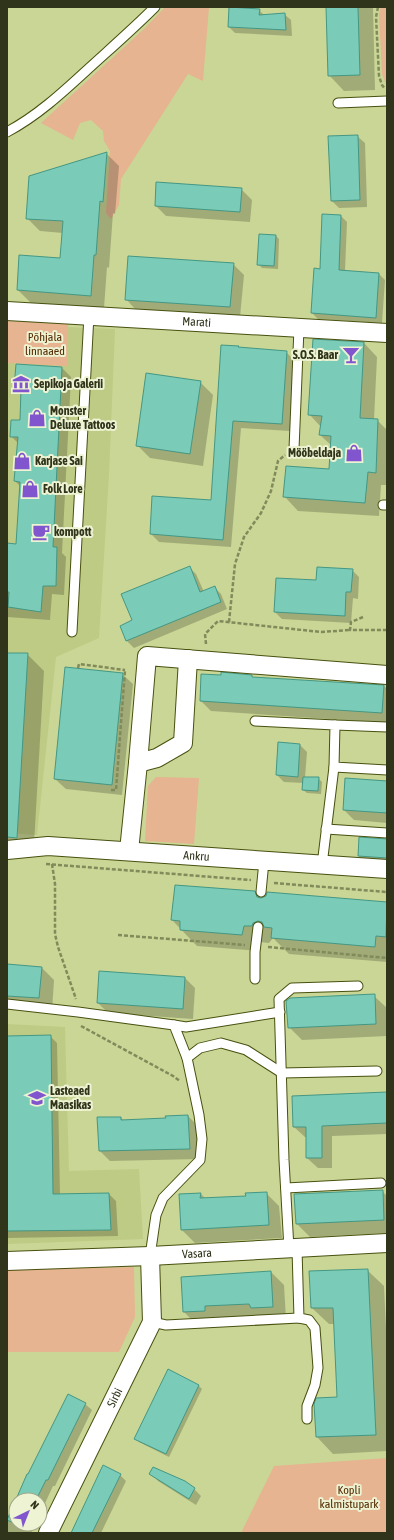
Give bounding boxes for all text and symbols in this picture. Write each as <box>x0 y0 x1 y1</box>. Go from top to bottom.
street label: Marati <box>182 314 211 330</box>
park label: Põhjala linnaaed <box>25 330 65 358</box>
bar icon: S.O.S. Baar <box>341 345 361 365</box>
place label: S.O.S. Baar <box>293 348 338 362</box>
museum icon: Sepikoja Galerii <box>11 374 31 394</box>
place label: Sepikoja Galerii <box>34 377 103 391</box>
place label: Monster Deluxe Tattoos <box>50 404 116 432</box>
shop icon: Monster Deluxe Tattoos <box>27 408 47 428</box>
shop icon: Mööbeldaja <box>344 443 364 463</box>
place label: Mööbeldaja <box>288 446 341 460</box>
shop icon: Karjase Sai <box>12 451 32 471</box>
place label: Karjase Sai <box>35 454 83 468</box>
shop icon: Folk Lore <box>20 479 40 499</box>
place label: Folk Lore <box>43 482 83 496</box>
cafe icon: kompott <box>31 522 51 542</box>
place label: kompott <box>54 525 92 539</box>
street label: Ankru <box>183 848 210 864</box>
place label: Lasteaed Maasikas <box>50 1084 92 1112</box>
school or university icon: Lasteaed Maasikas <box>27 1088 47 1108</box>
street label: Vasara <box>182 1246 212 1261</box>
street label: Sirbi <box>104 1386 125 1410</box>
park label: Kopli kalmistupark <box>319 1483 379 1511</box>
north arrow <box>8 1492 48 1532</box>
text: N <box>28 1498 41 1511</box>

